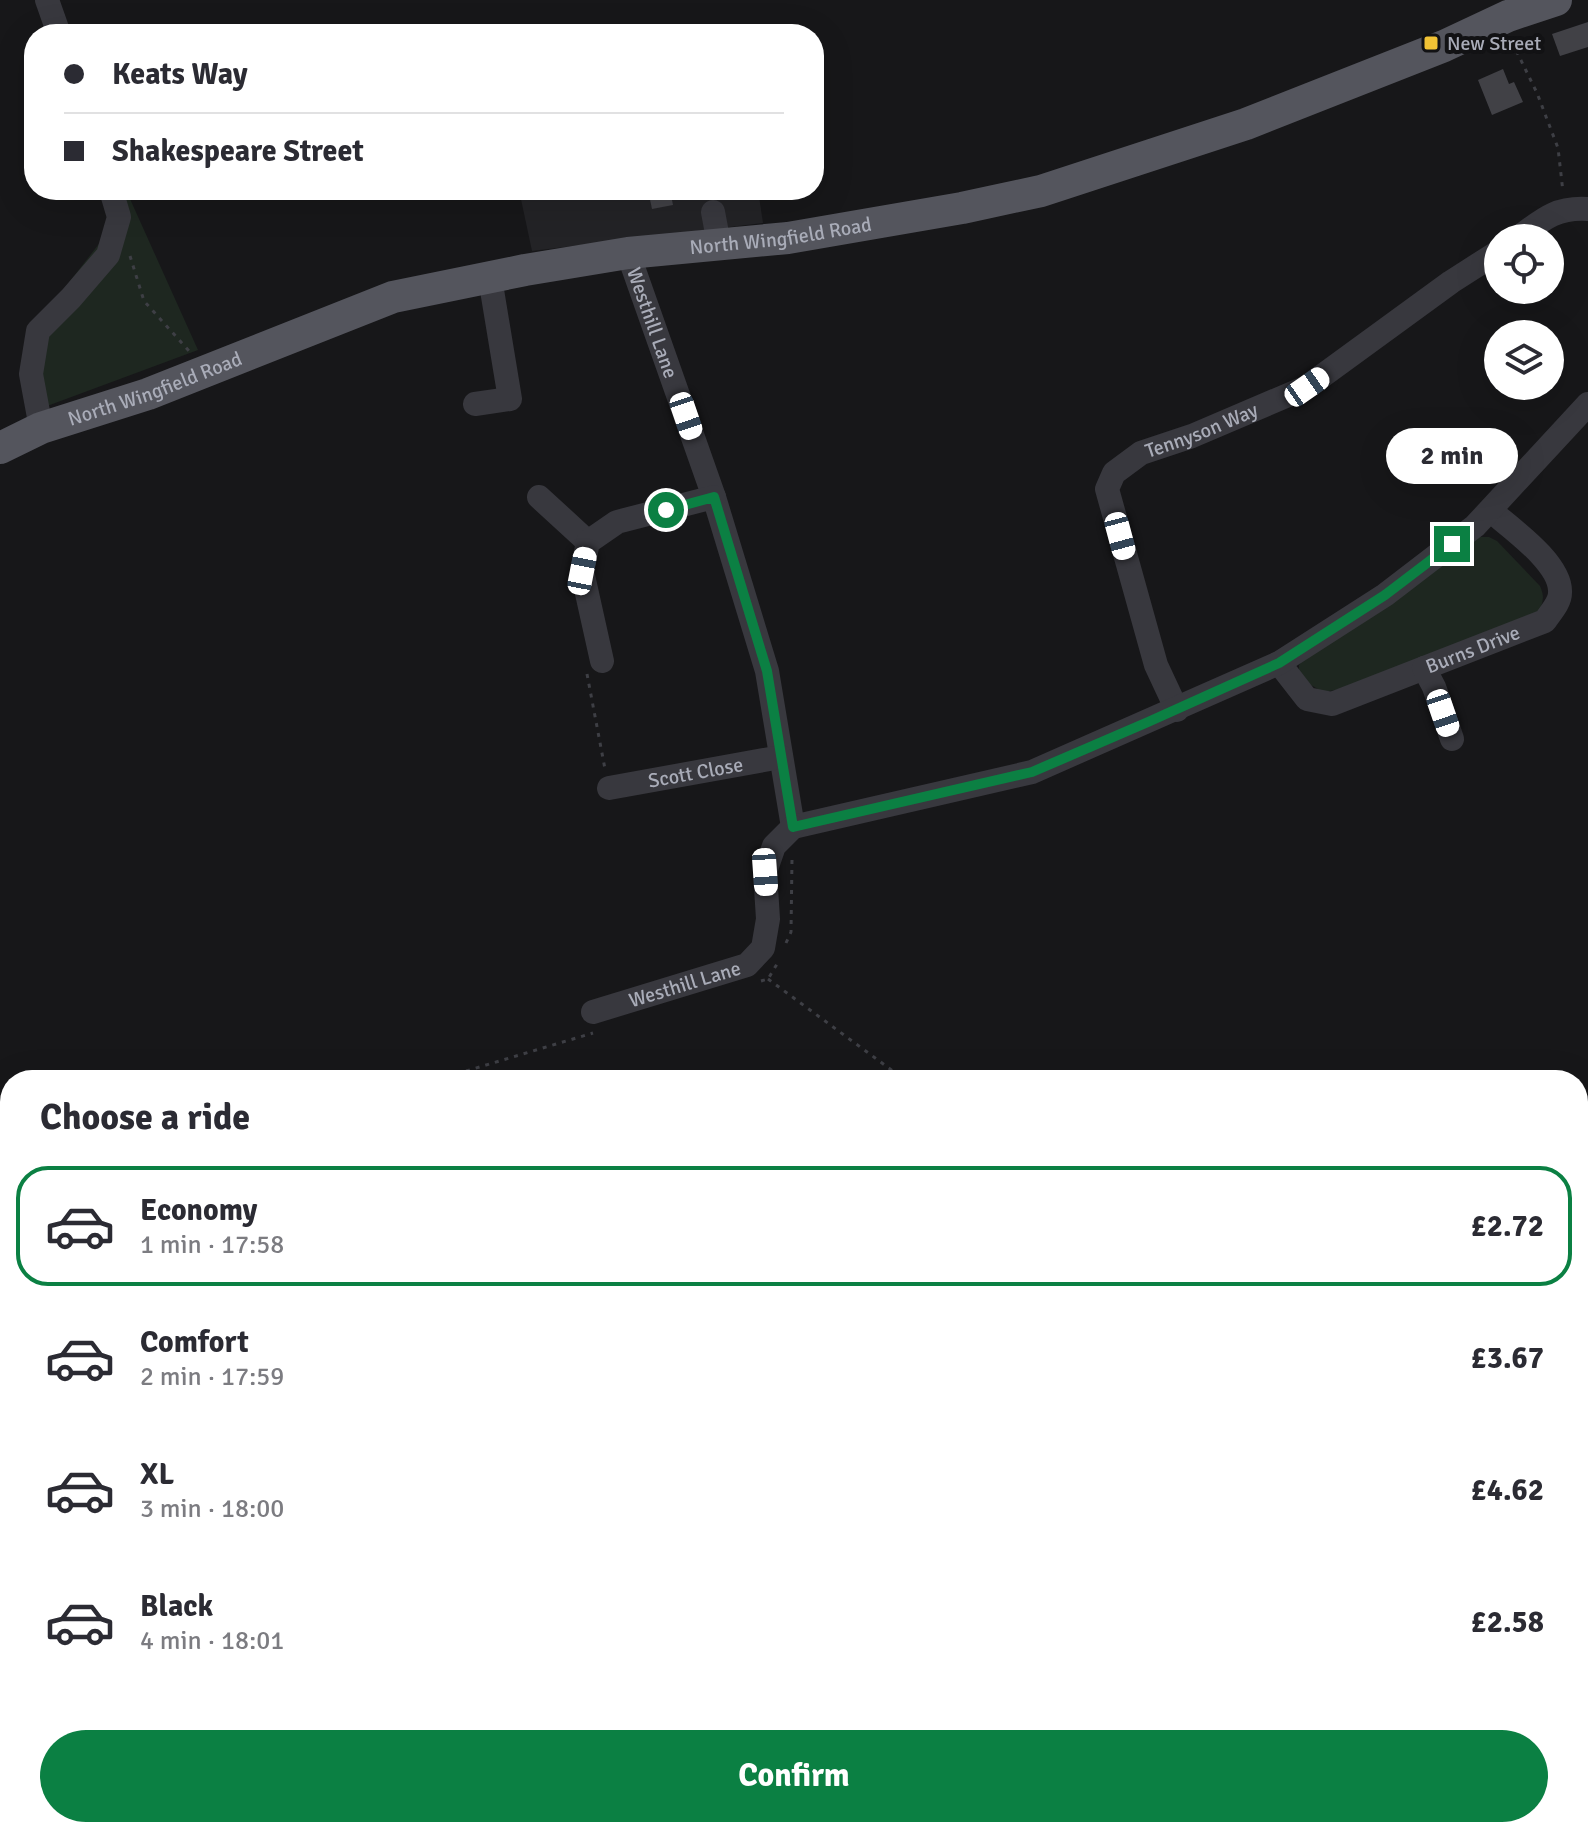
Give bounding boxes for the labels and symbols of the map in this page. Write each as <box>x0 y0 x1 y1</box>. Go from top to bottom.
place label: New Street <box>1447 31 1541 56</box>
marker: New Street <box>1422 34 1440 52</box>
street label: North Wingfield Road <box>688 211 873 260</box>
street label: Westhill Lane <box>622 264 684 381</box>
street label: North Wingfield Road <box>65 346 245 431</box>
car <box>1280 363 1334 411</box>
car <box>667 389 705 443</box>
street label: Tennyson Way <box>1142 397 1262 463</box>
callout: 2 min <box>1386 428 1518 484</box>
route start <box>648 492 684 528</box>
car <box>1102 510 1138 562</box>
route end <box>1434 526 1470 562</box>
car <box>566 545 598 597</box>
street label: Burns Drive <box>1422 620 1523 679</box>
car <box>1424 686 1462 740</box>
street label: Scott Close <box>646 752 745 793</box>
car <box>751 847 779 897</box>
street label: Westhill Lane <box>626 955 744 1013</box>

